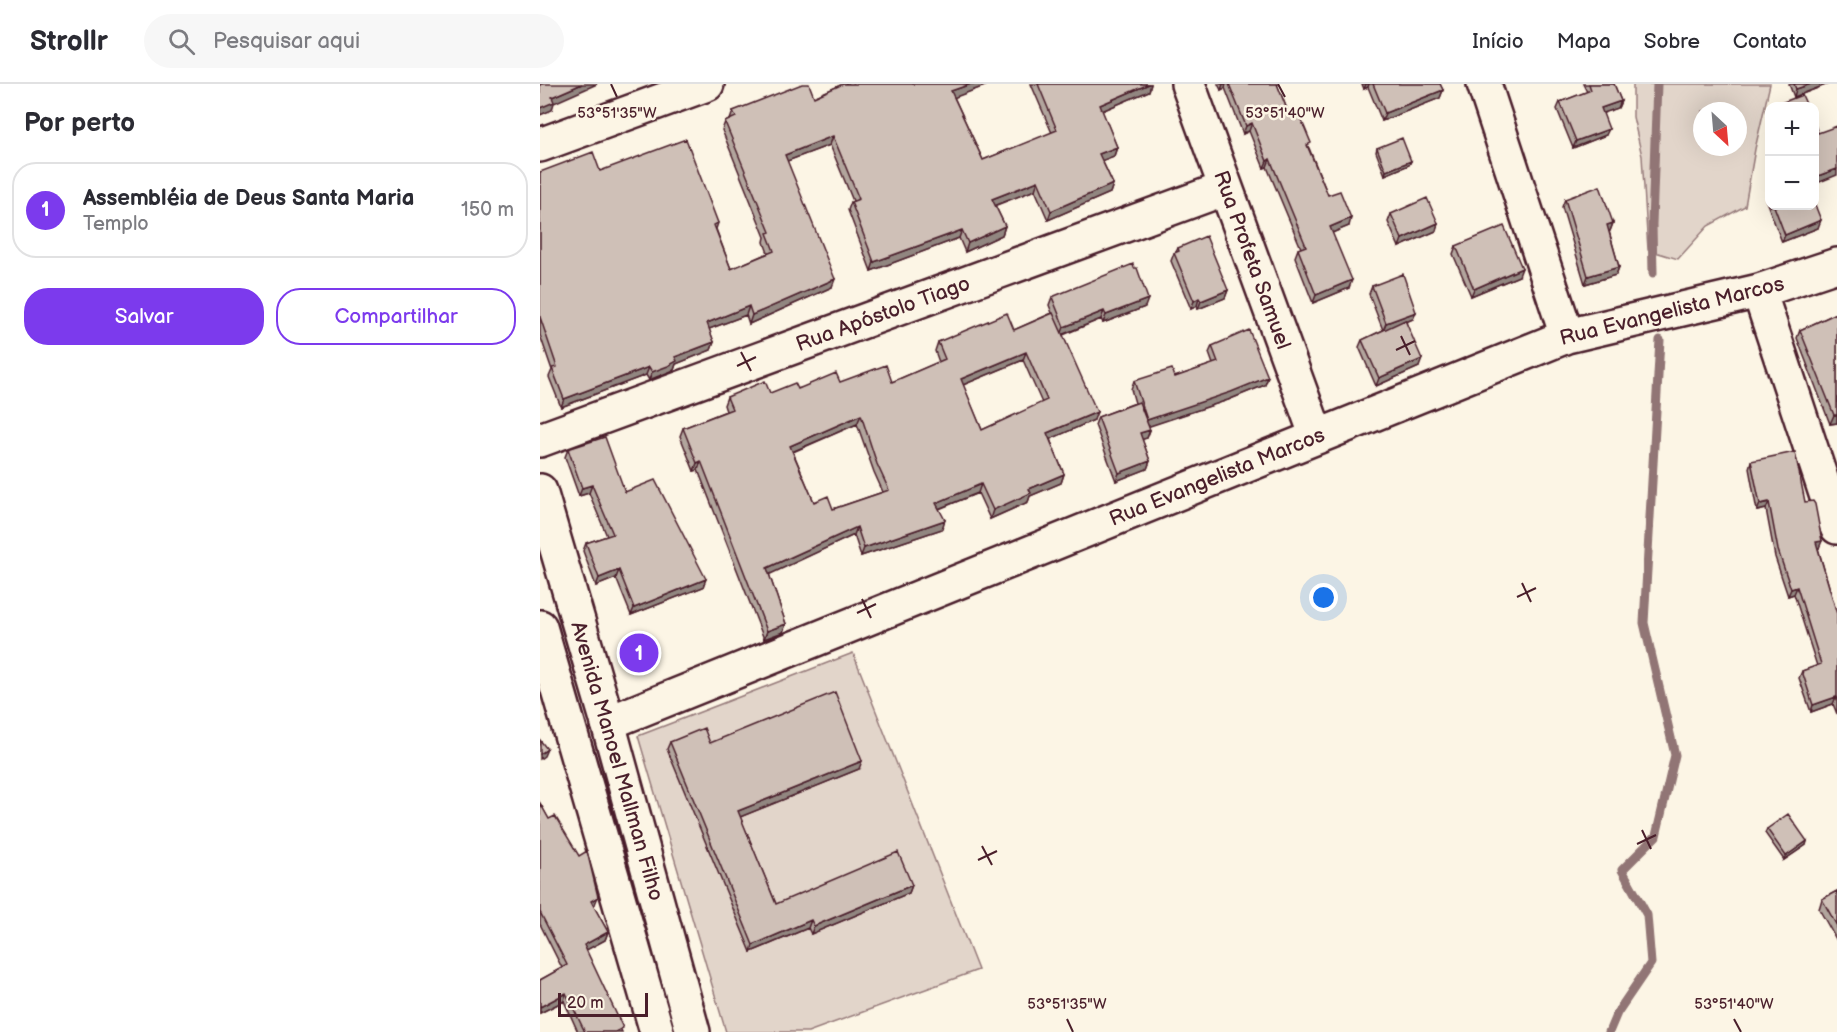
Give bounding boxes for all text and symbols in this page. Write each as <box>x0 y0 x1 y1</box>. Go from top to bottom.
search box <box>144 14 564 68</box>
text: Strollr <box>30 25 108 58</box>
icon: search <box>165 25 198 58</box>
text: Pesquisar aqui <box>213 28 360 55</box>
text: Início <box>1472 29 1524 54</box>
text: Mapa <box>1557 29 1611 54</box>
text: Sobre <box>1644 29 1700 54</box>
text: Contato <box>1733 29 1807 54</box>
north arrow <box>1693 102 1747 156</box>
map controls <box>1765 102 1819 210</box>
button: + <box>1765 102 1819 156</box>
text: 53°51'35"W <box>577 104 657 123</box>
text: 53°51'40"W <box>1245 104 1325 123</box>
text: Por perto <box>24 108 135 139</box>
button: − <box>1765 156 1819 210</box>
street label: Rua Profeta Samuel <box>1208 167 1296 353</box>
text: Assembléia de Deus Santa Maria <box>83 185 414 212</box>
text: 1 <box>41 198 50 222</box>
text: 150 m <box>461 198 514 222</box>
text: Templo <box>83 212 149 236</box>
street label: Rua Apóstolo Tiago <box>793 271 974 357</box>
street label: Rua Evangelista Marcos <box>1557 271 1787 351</box>
button: Salvar <box>24 288 264 345</box>
button: Compartilhar <box>276 288 516 345</box>
street label: Rua Evangelista Marcos <box>1106 422 1328 532</box>
your location <box>1309 583 1338 612</box>
street label: Avenida Manoel Mallman Filho <box>565 618 669 904</box>
pin: 1 <box>620 630 658 676</box>
scale bar <box>558 990 648 1018</box>
text: 20 m <box>567 994 603 1013</box>
text: 53°51'35"W <box>1027 995 1107 1014</box>
text: 53°51'40"W <box>1694 995 1774 1014</box>

